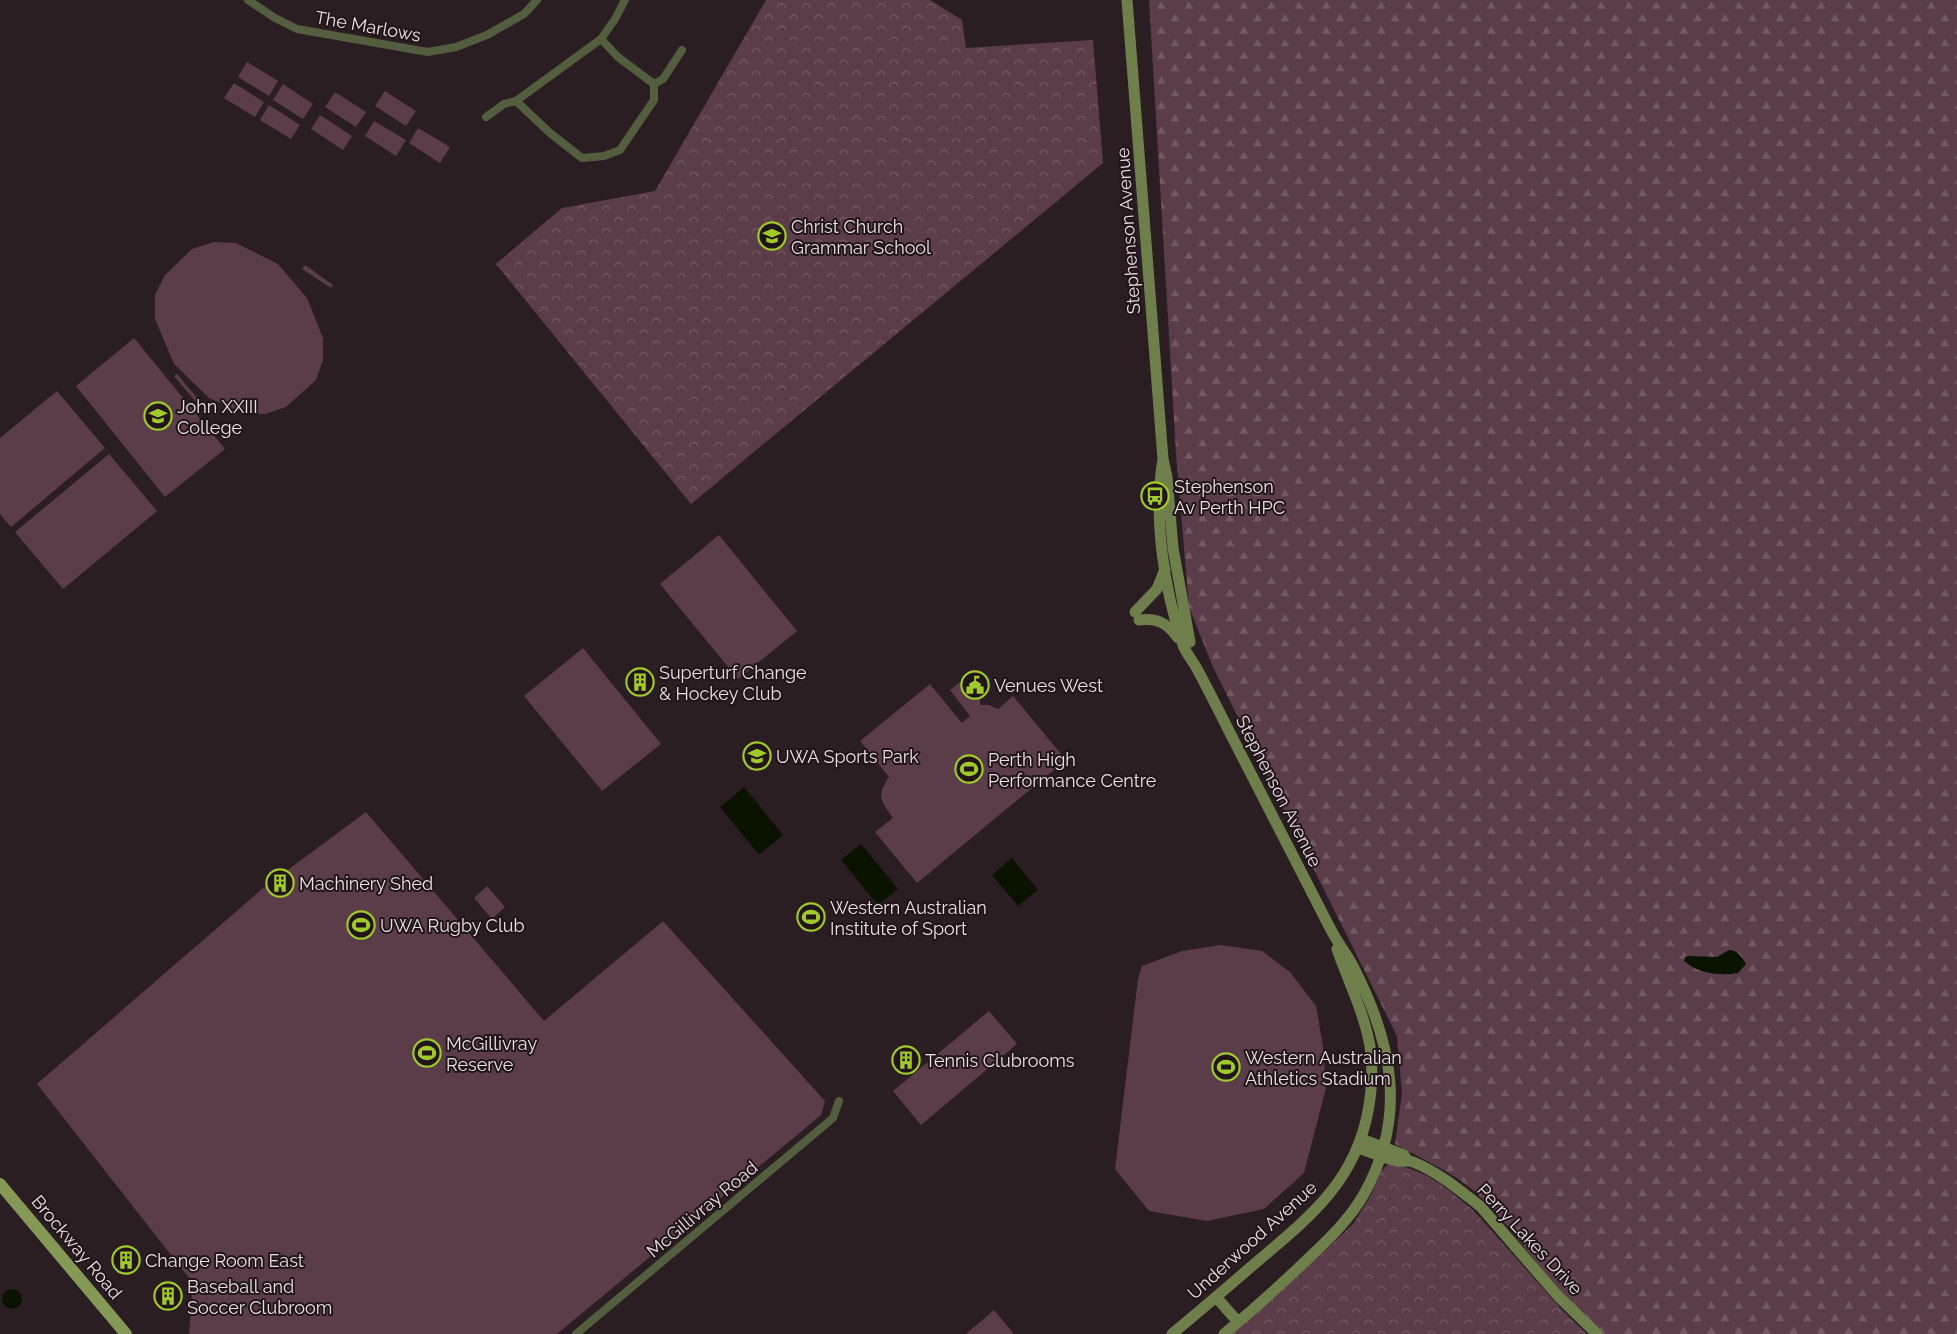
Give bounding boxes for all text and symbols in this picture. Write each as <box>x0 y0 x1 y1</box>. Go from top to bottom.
street label: The Marlows <box>314 6 423 46</box>
street label: Stephenson Avenue <box>1112 147 1144 315</box>
place label: Christ Church Grammar School <box>791 216 931 258</box>
school or university icon: Christ Church Grammar School <box>757 221 787 251</box>
place label: John XXIII College <box>177 396 258 438</box>
school or university icon: John XXIII College <box>143 401 173 431</box>
place label: Stephenson Av Perth HPC <box>1174 476 1285 518</box>
bus stop icon: Stephenson Av Perth HPC <box>1140 481 1170 511</box>
place label: Superturf Change & Hockey Club <box>659 662 807 704</box>
building icon: Superturf Change & Hockey Club <box>625 667 655 697</box>
public building icon: Venues West <box>960 670 990 700</box>
place label: Venues West <box>994 675 1103 696</box>
street label: Stephenson Avenue <box>1232 712 1326 871</box>
school or university icon: UWA Sports Park <box>742 741 772 771</box>
place label: UWA Sports Park <box>776 746 919 767</box>
place label: Perth High Performance Centre <box>988 749 1157 791</box>
sports icon: Perth High Performance Centre <box>954 754 984 784</box>
building icon: Machinery Shed <box>265 868 295 898</box>
place label: Machinery Shed <box>299 873 433 894</box>
place label: Western Australian Institute of Sport <box>830 897 987 939</box>
sports icon: Western Australian Institute of Sport <box>796 902 826 932</box>
sports icon: UWA Rugby Club <box>346 910 376 940</box>
place label: UWA Rugby Club <box>380 915 525 936</box>
place label: McGillivray Reserve <box>446 1033 537 1075</box>
sports icon: McGillivray Reserve <box>412 1038 442 1068</box>
building icon: Tennis Clubrooms <box>891 1045 921 1075</box>
place label: Western Australian Athletics Stadium <box>1245 1047 1402 1089</box>
place label: Tennis Clubrooms <box>925 1050 1075 1071</box>
sports icon: Western Australian Athletics Stadium <box>1211 1052 1241 1082</box>
street label: McGillivray Road <box>642 1156 762 1262</box>
street label: Underwood Avenue <box>1183 1176 1321 1303</box>
street label: Perry Lakes Drive <box>1473 1179 1587 1299</box>
street label: Brockway Road <box>27 1191 127 1303</box>
building icon: Change Room East <box>111 1245 141 1275</box>
place label: Change Room East <box>145 1250 304 1271</box>
place label: Baseball and Soccer Clubroom <box>187 1276 332 1318</box>
building icon: Baseball and Soccer Clubroom <box>153 1281 183 1311</box>

